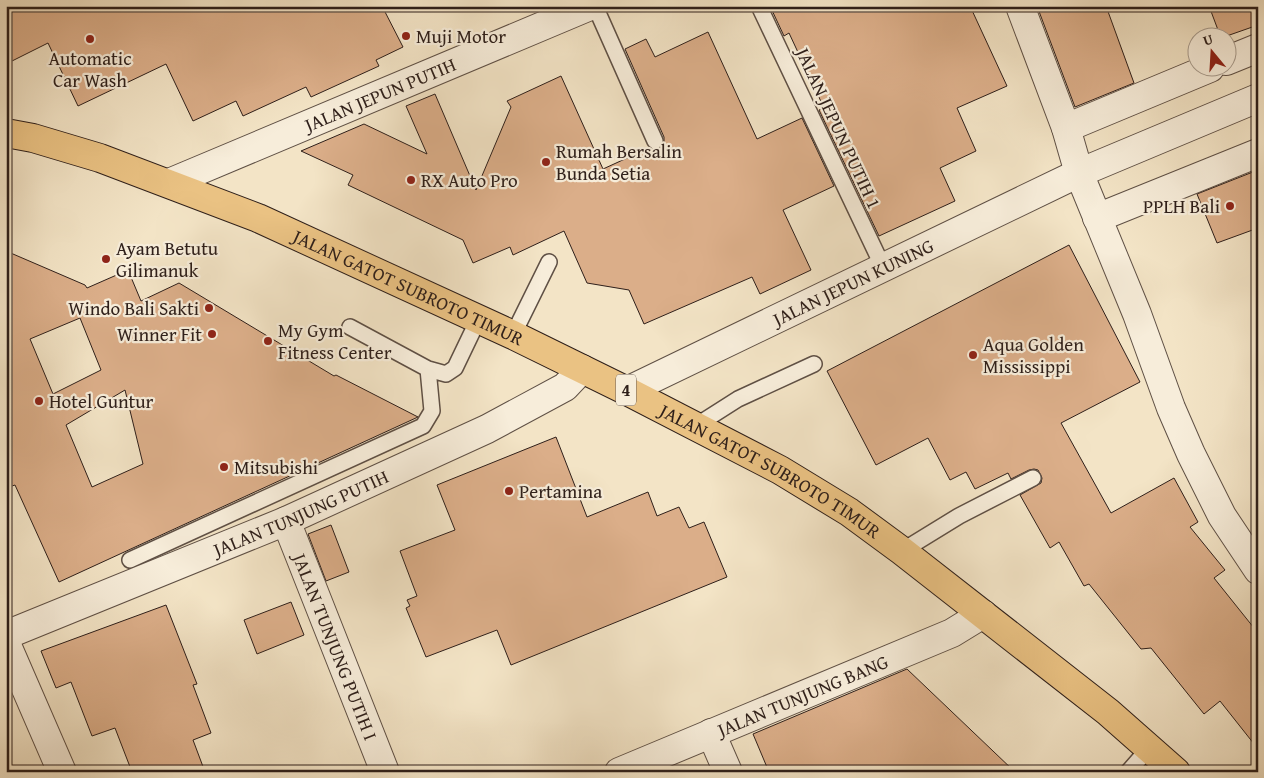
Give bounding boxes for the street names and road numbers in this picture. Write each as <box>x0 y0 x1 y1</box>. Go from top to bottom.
street label: JALAN JEPUN PUTIH 1 <box>788 41 889 213</box>
street label: JALAN JEPUN PUTIH <box>298 50 460 139</box>
street label: JALAN GATOT SUBROTO TIMUR <box>287 221 529 352</box>
street label: JALAN JEPUN KUNING <box>766 231 938 334</box>
road number: 4 <box>616 374 636 406</box>
street label: JALAN GATOT SUBROTO TIMUR <box>653 395 887 545</box>
street label: JALAN TUNJUNG PUTIH <box>207 462 393 564</box>
street label: JALAN TUNJUNG PUTIH I <box>285 547 385 744</box>
street label: JALAN TUNJUNG BANG <box>711 647 892 744</box>

